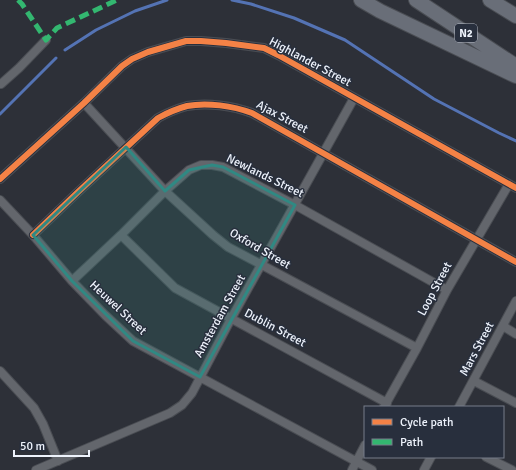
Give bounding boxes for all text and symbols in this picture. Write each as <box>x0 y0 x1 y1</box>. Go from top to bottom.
road number: N2 <box>455 24 477 42</box>
street label: Highlander Street <box>266 34 354 90</box>
street label: Ajax Street <box>254 97 310 137</box>
street label: Newlands Street <box>224 151 306 201</box>
street label: Oxford Street <box>227 225 293 273</box>
street label: Loop Street <box>415 260 455 318</box>
street label: Amsterdam Street <box>191 272 249 360</box>
street label: Heuwel Street <box>86 278 150 338</box>
street label: Dublin Street <box>242 305 308 351</box>
street label: Mars Street <box>456 319 498 379</box>
legend <box>364 406 504 458</box>
text: Cycle path <box>400 415 453 430</box>
scale bar <box>14 432 89 458</box>
text: Path <box>400 435 423 450</box>
text: 50 m <box>20 439 45 454</box>

